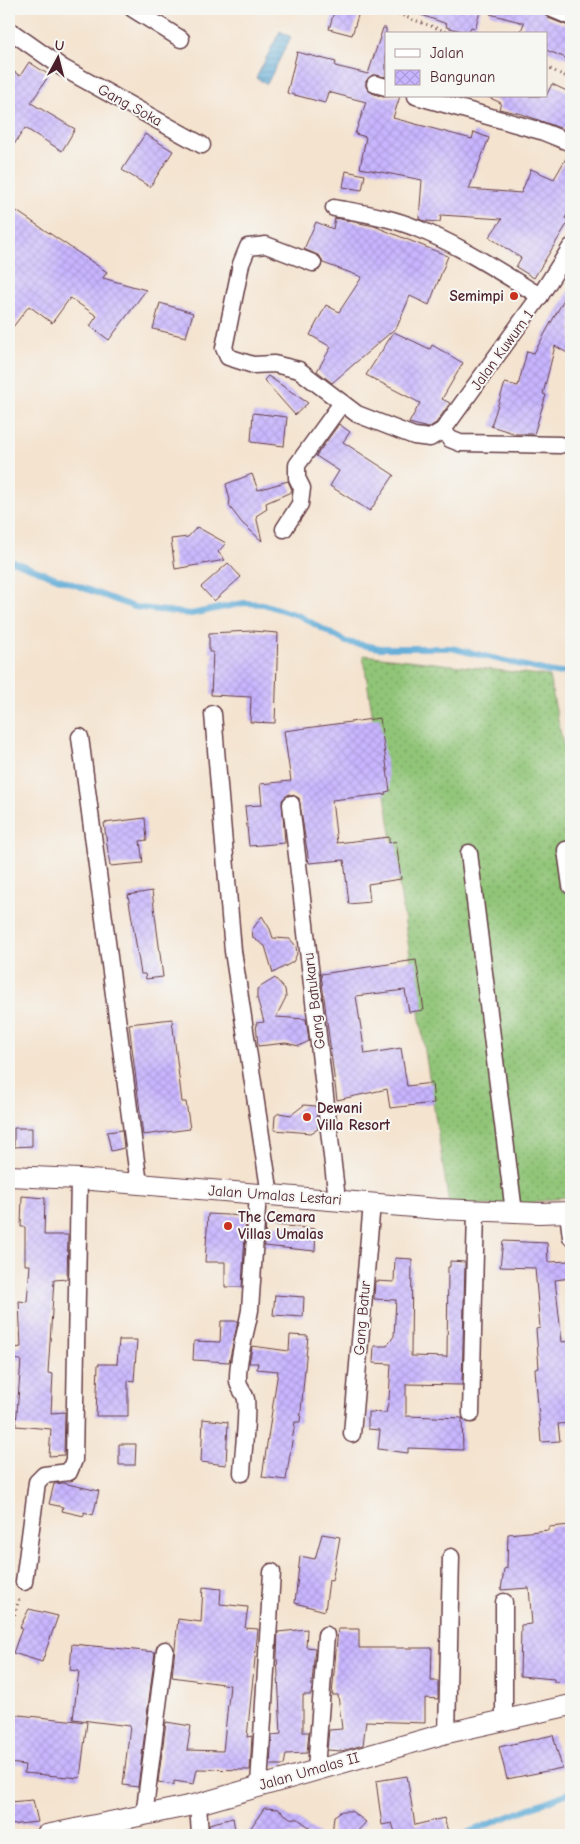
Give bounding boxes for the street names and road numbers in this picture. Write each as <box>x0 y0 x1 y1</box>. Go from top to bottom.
street label: Gang Soka <box>95 80 165 130</box>
street label: Jalan Kuwum 1 <box>467 306 537 394</box>
street label: Gang Batukaru <box>299 952 329 1050</box>
street label: Jalan Umalas Lestari <box>208 1181 342 1209</box>
street label: Gang Batur <box>350 1280 374 1356</box>
street label: Jalan Umalas II <box>257 1748 361 1794</box>

